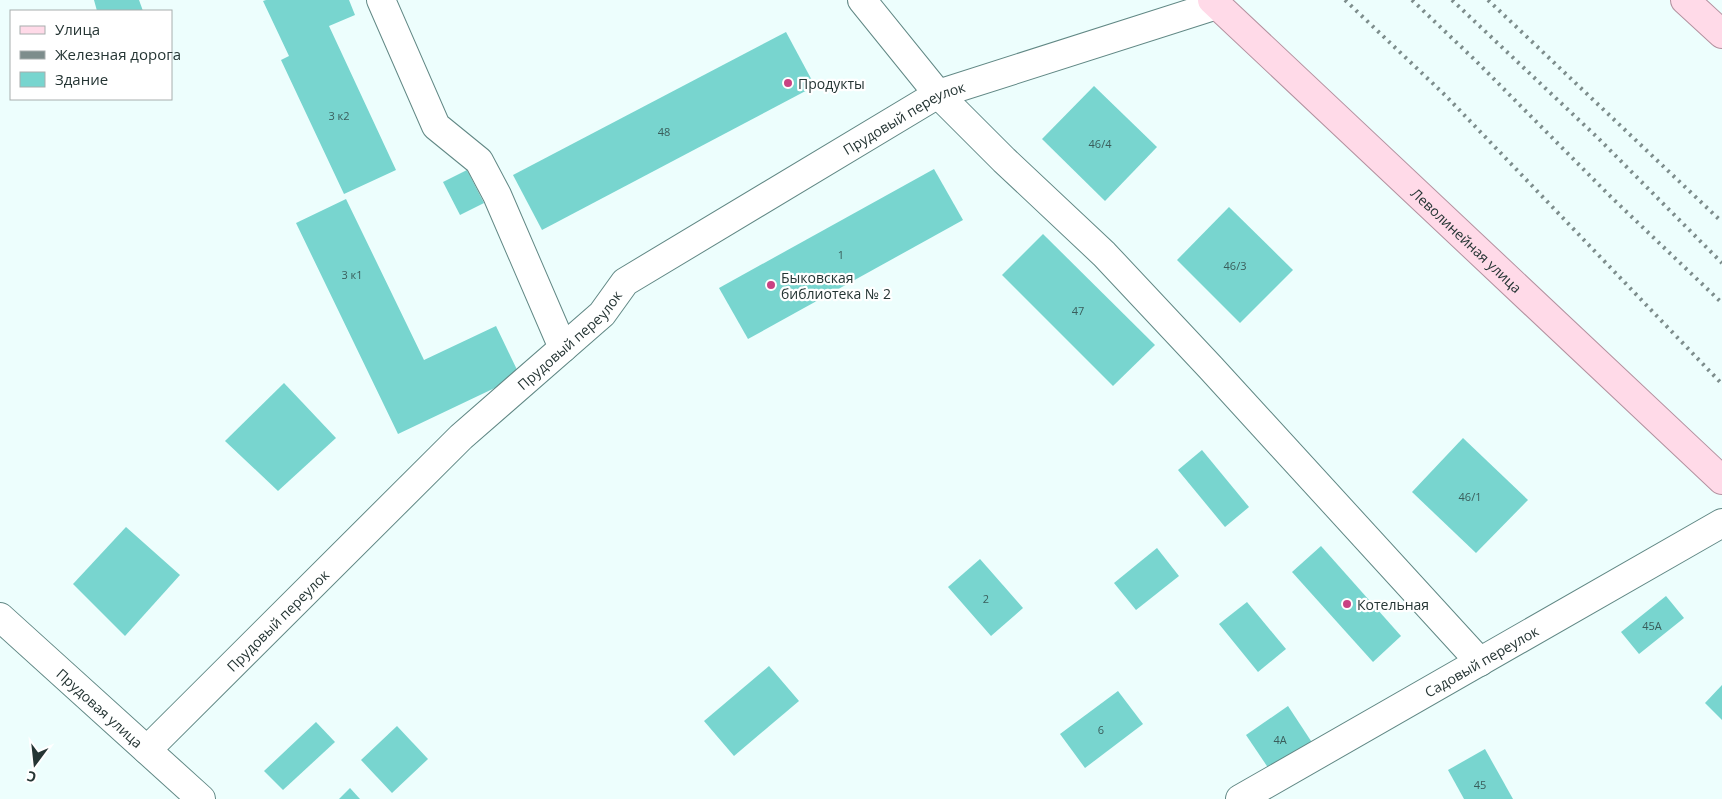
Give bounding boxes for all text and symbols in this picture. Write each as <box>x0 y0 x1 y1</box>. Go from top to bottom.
legend <box>10 10 172 100</box>
text: Улица <box>55 19 100 39</box>
text: Железная дорога <box>55 44 181 64</box>
text: Здание <box>55 69 108 89</box>
place label: Продукты <box>798 74 865 93</box>
street label: Прудовый переулок <box>839 76 968 159</box>
marker: Продукты <box>782 77 794 89</box>
house number: 3 к2 <box>328 108 350 123</box>
house number: 48 <box>658 124 670 139</box>
house number: 46/4 <box>1089 136 1112 151</box>
street label: Леволинейная улица <box>1407 183 1526 297</box>
house number: 1 <box>838 247 844 262</box>
house number: 46/3 <box>1224 258 1246 273</box>
house number: 3 к1 <box>341 267 363 282</box>
place label: Быковская библиотека № 2 <box>781 268 891 303</box>
marker: Быковская библиотека № 2 <box>765 279 777 291</box>
street label: Прудовый переулок <box>513 286 626 394</box>
house number: 47 <box>1072 303 1084 318</box>
house number: 46/1 <box>1459 489 1481 504</box>
street label: Прудовый переулок <box>222 564 333 675</box>
house number: 2 <box>983 591 989 606</box>
place label: Котельная <box>1357 595 1429 614</box>
marker: Котельная <box>1341 598 1353 610</box>
house number: 45А <box>1642 618 1662 633</box>
street label: Садовый переулок <box>1421 620 1542 701</box>
street label: Прудовая улица <box>53 664 147 752</box>
house number: 6 <box>1098 722 1104 737</box>
house number: 4А <box>1273 732 1287 747</box>
north arrow <box>10 739 60 789</box>
text: С <box>25 767 38 787</box>
house number: 45 <box>1474 777 1486 792</box>

